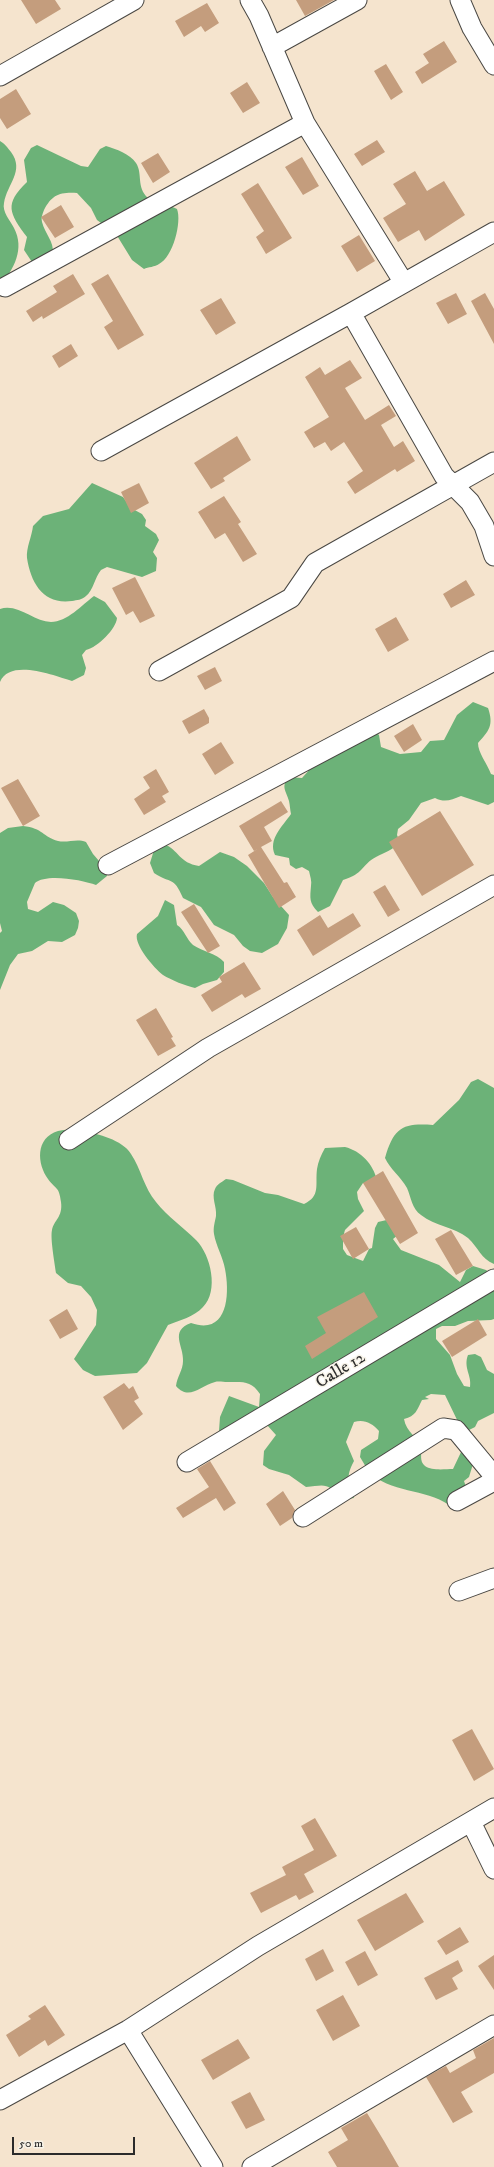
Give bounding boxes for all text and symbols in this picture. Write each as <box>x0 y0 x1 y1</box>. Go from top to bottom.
street label: Calle 12 <box>313 1348 369 1394</box>
scale bar <box>14 2129 137 2155</box>
text: 50 m <box>19 2136 43 2151</box>

